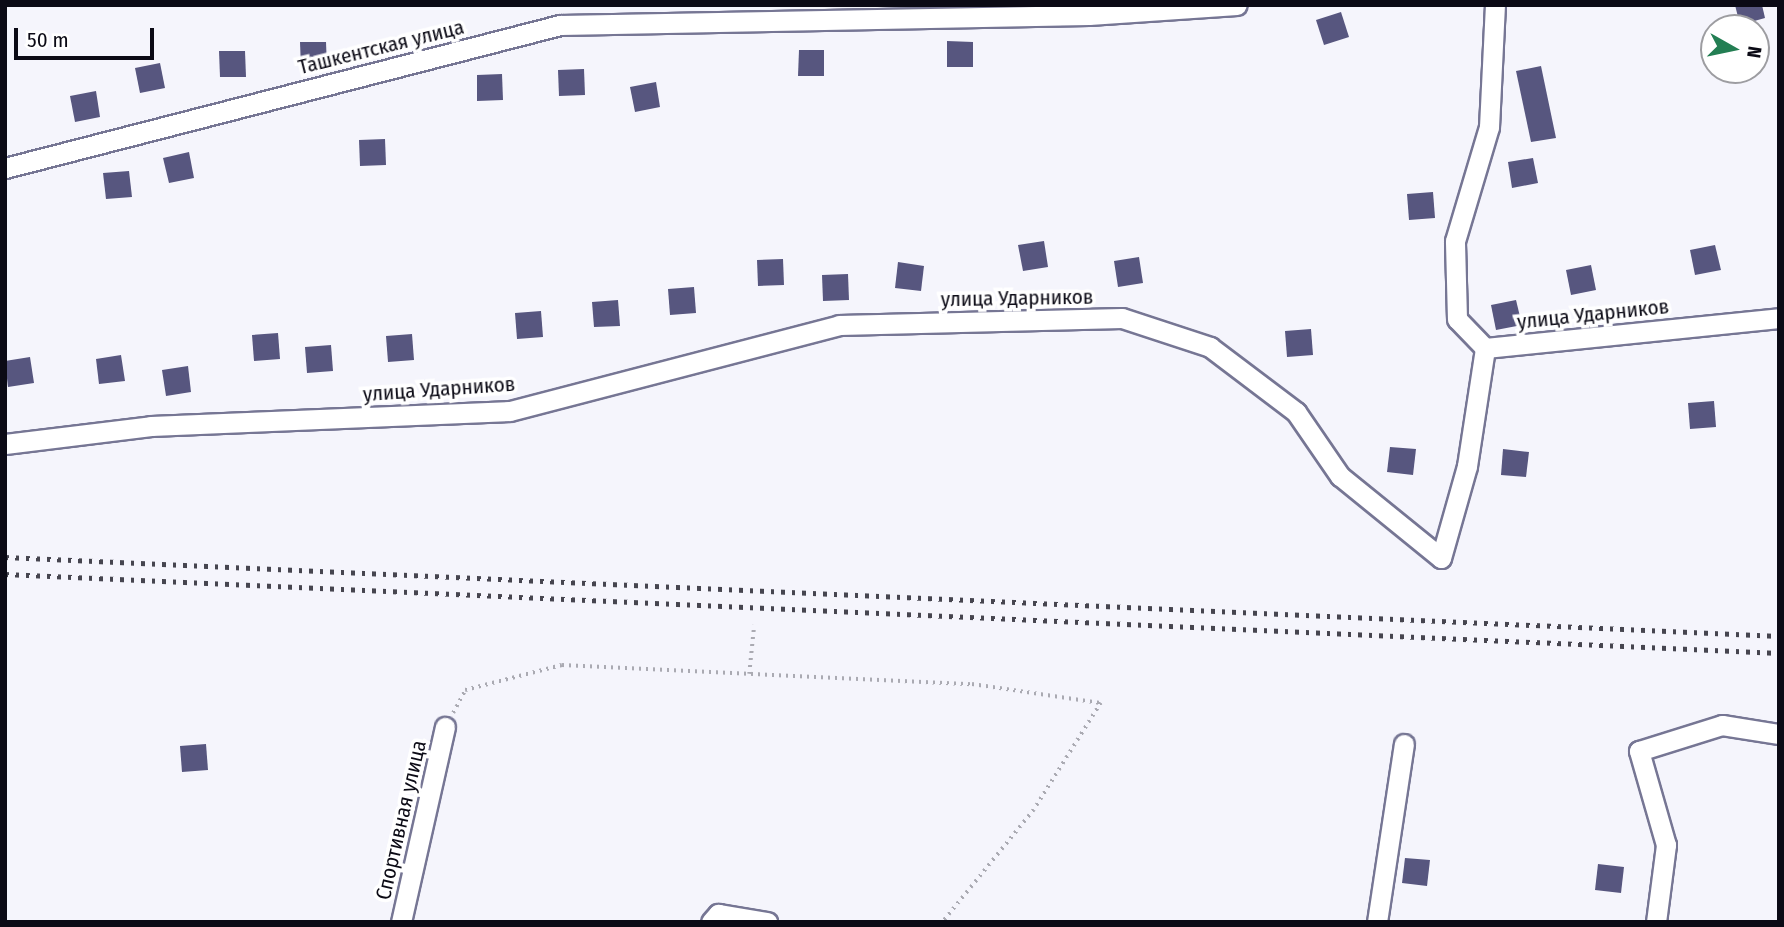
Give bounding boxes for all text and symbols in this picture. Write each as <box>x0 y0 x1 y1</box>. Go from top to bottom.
scale bar <box>18 14 158 58</box>
street label: Ташкентская улица <box>295 14 467 80</box>
north arrow <box>1700 14 1770 84</box>
text: 50 m <box>27 27 69 53</box>
text: N <box>1742 45 1767 59</box>
street label: улица Ударников <box>941 284 1093 312</box>
street label: улица Ударников <box>1516 293 1670 335</box>
street label: улица Ударников <box>362 371 516 407</box>
street label: Спортивная улица <box>370 738 432 902</box>

